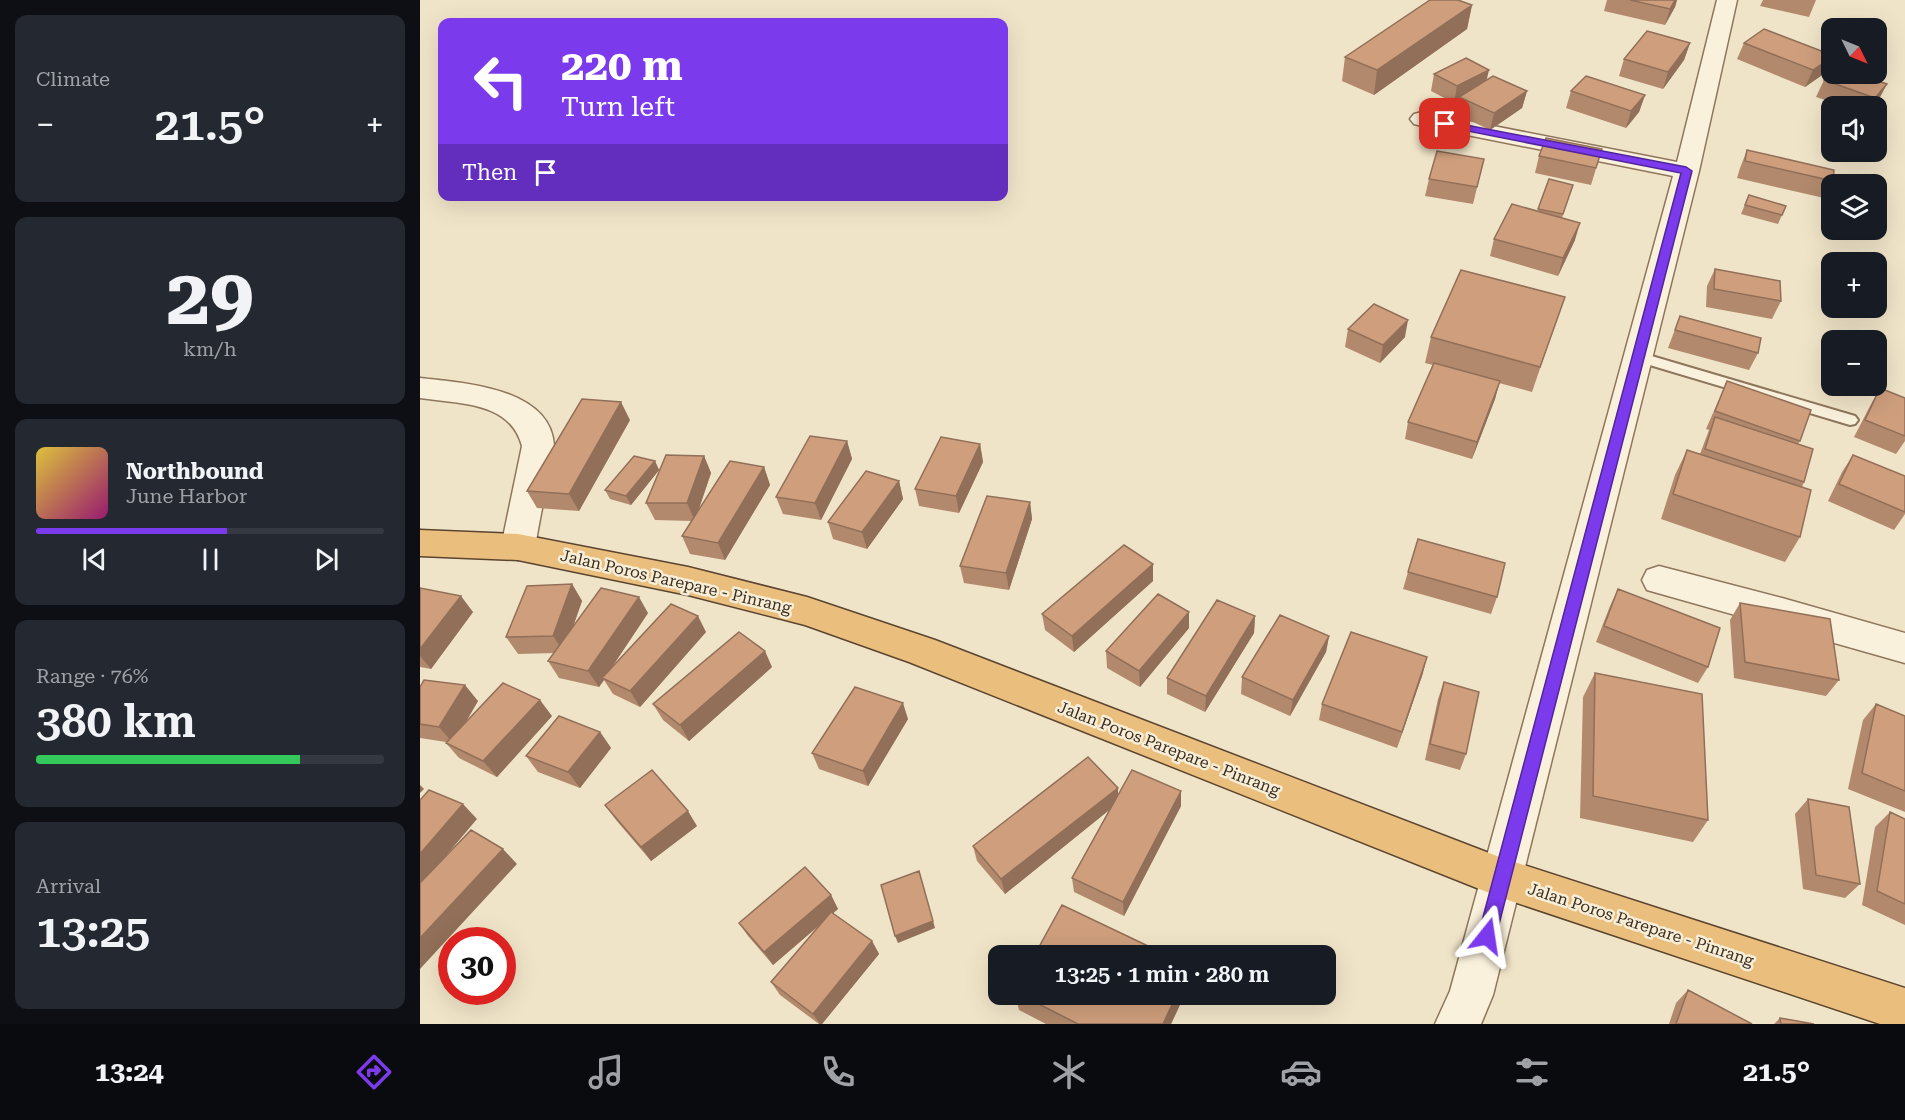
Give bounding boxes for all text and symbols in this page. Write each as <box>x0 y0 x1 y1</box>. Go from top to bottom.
north arrow <box>1821 18 1887 84</box>
map controls <box>1821 18 1887 396</box>
text: 220 m <box>561 41 683 90</box>
icon: left <box>462 42 540 120</box>
text: Climate <box>36 67 110 91</box>
text: Turn left <box>561 91 675 123</box>
button: sound <box>1821 96 1887 162</box>
text: 21.5° <box>154 98 266 151</box>
pin <box>1419 98 1470 149</box>
text: − <box>36 105 54 144</box>
text: + <box>366 105 384 144</box>
icon: arrive <box>1428 107 1461 140</box>
icon: arrive <box>529 156 562 189</box>
text: Then <box>462 160 517 185</box>
button: layers <box>1821 174 1887 240</box>
text: 29 <box>166 252 254 343</box>
button: + <box>1821 252 1887 318</box>
button: − <box>1821 330 1887 396</box>
text: km/h <box>183 337 237 361</box>
text: Northbound <box>126 459 264 484</box>
text: June Harbor <box>126 484 247 508</box>
icon: previous <box>78 543 111 576</box>
icon: pause <box>194 543 227 576</box>
icon: next <box>310 543 343 576</box>
street label: Jalan Poros Parepare - Pinrang <box>559 546 794 618</box>
text: Range · 76% <box>36 664 148 688</box>
text: 380 km <box>36 695 196 748</box>
street label: Jalan Poros Parepare - Pinrang <box>1055 697 1283 800</box>
text: Arrival <box>36 874 101 898</box>
street label: Jalan Poros Parepare - Pinrang <box>1526 879 1757 970</box>
position arrow <box>1455 904 1519 968</box>
text: 13:25 <box>36 905 150 958</box>
speed limit sign: 30 <box>438 927 516 1005</box>
text: 13:25 · 1 min · 280 m <box>1055 962 1269 987</box>
icon: directions <box>353 1051 395 1093</box>
icon: music <box>585 1051 627 1093</box>
icon: phone <box>817 1051 859 1093</box>
icon: climate <box>1048 1051 1090 1093</box>
icon: car <box>1280 1051 1322 1093</box>
icon: filters <box>1511 1051 1553 1093</box>
text: 13:24 <box>95 1056 164 1088</box>
text: 21.5° <box>1743 1056 1810 1088</box>

